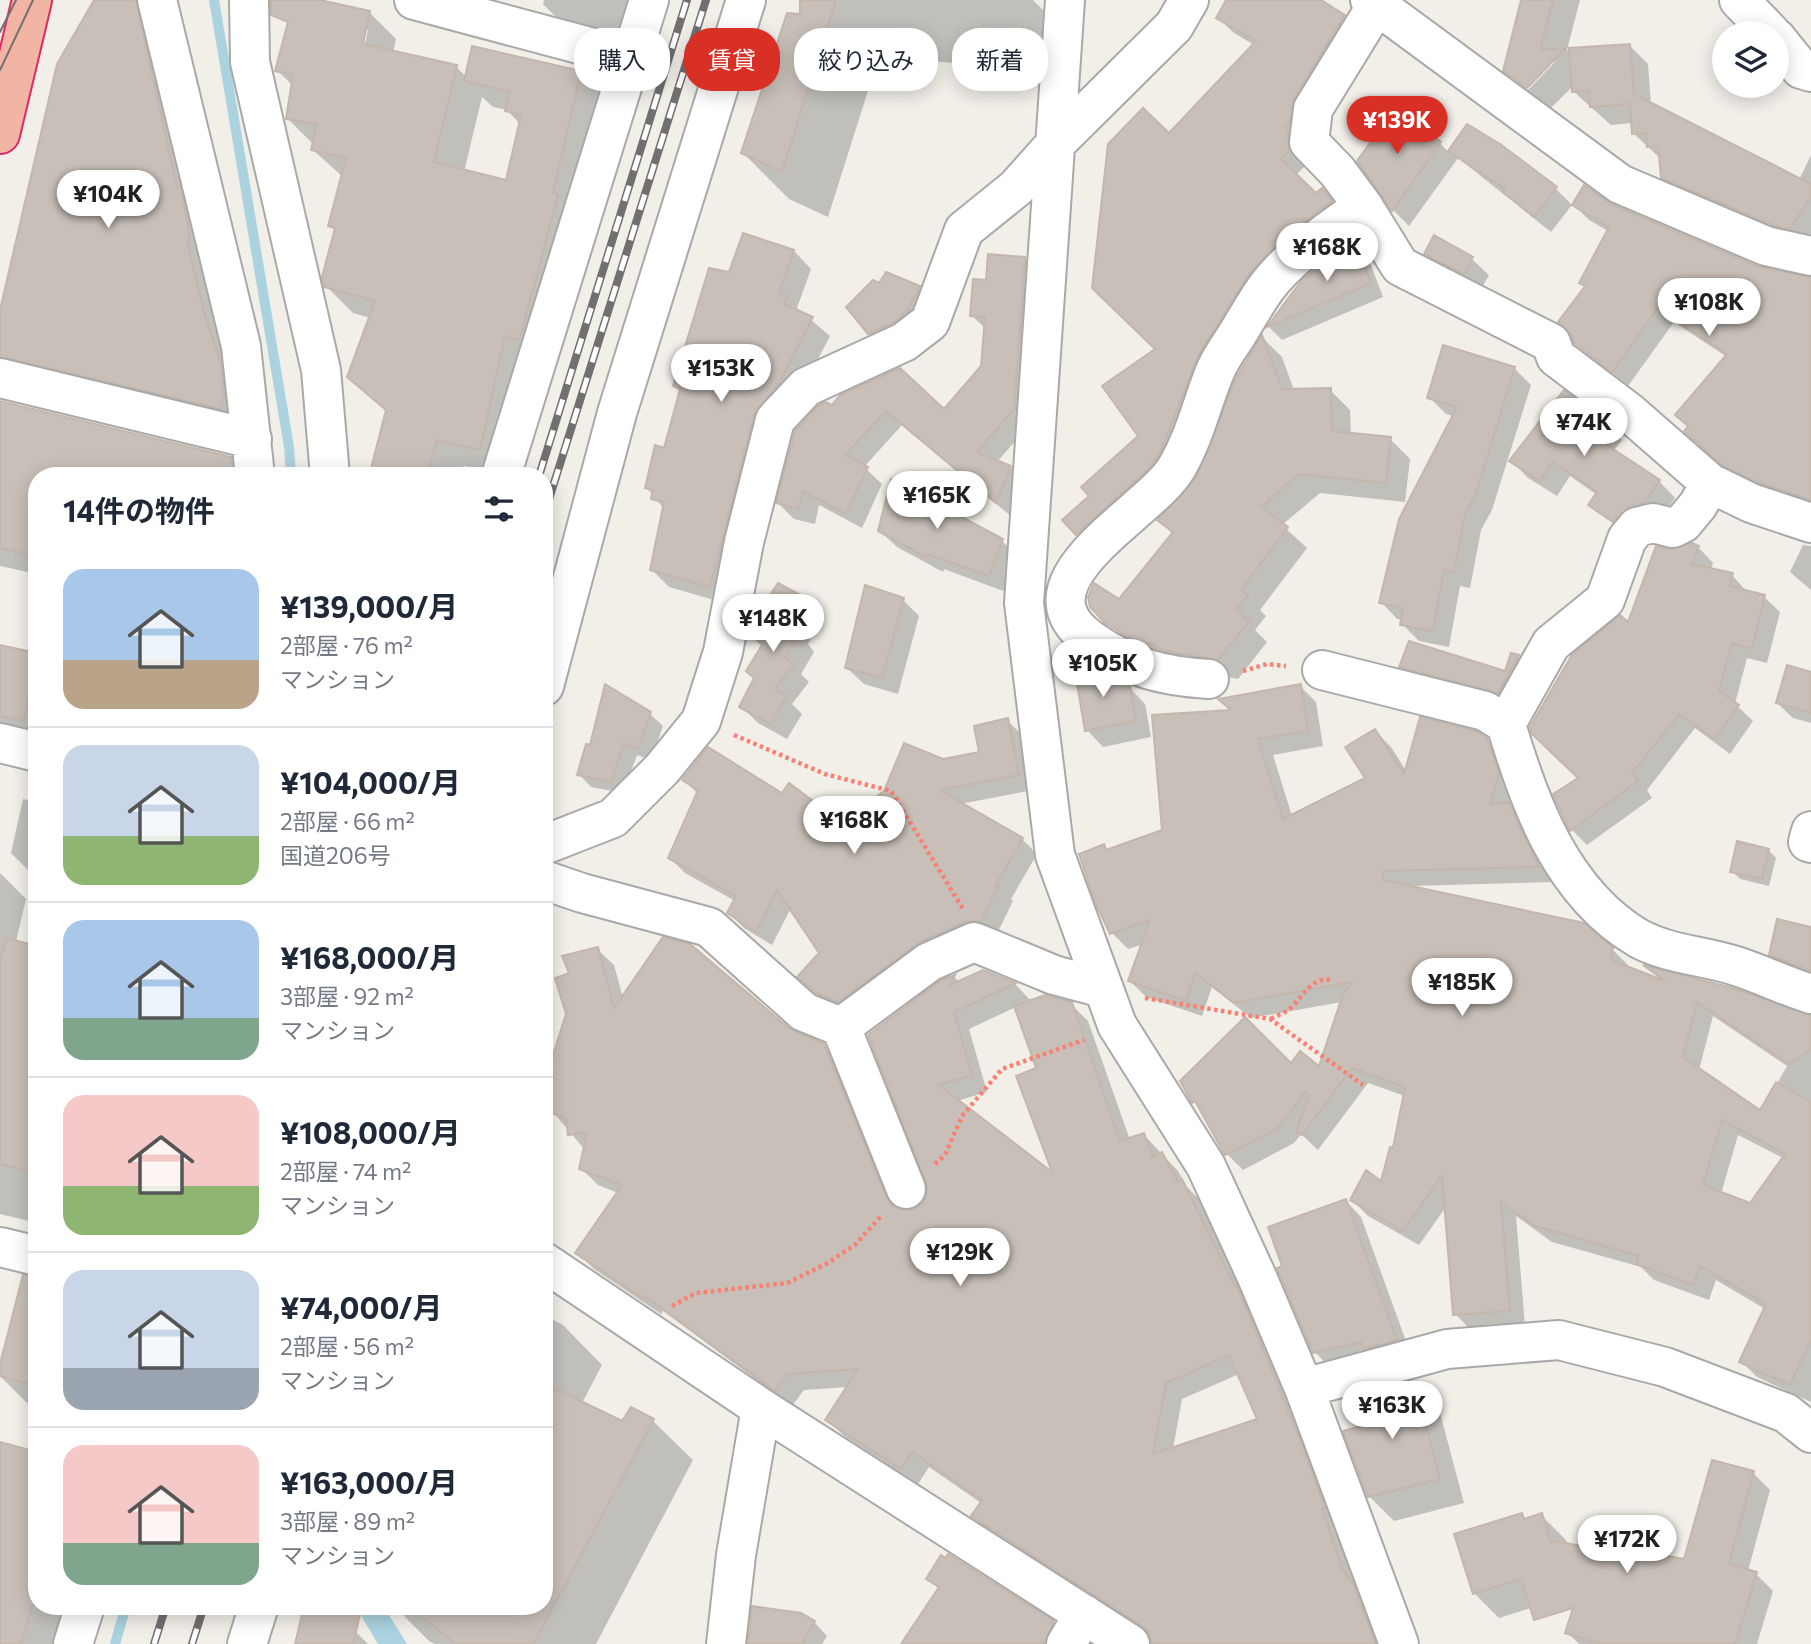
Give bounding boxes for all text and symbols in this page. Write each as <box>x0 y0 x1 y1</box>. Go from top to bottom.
map controls <box>1712 21 1789 98</box>
button: layers <box>1712 21 1789 98</box>
chip: 購入 <box>574 28 670 91</box>
chip: 賃貸 <box>684 28 780 91</box>
chip: 絞り込み <box>794 28 938 91</box>
chip: 新着 <box>952 28 1048 91</box>
pin: ¥139K <box>1348 96 1446 156</box>
text: ¥139K <box>1363 105 1431 133</box>
pin: ¥104K <box>59 170 157 230</box>
text: ¥104K <box>73 179 143 207</box>
pin: ¥168K <box>1278 224 1376 283</box>
text: ¥168K <box>1292 232 1362 260</box>
pin: ¥108K <box>1660 278 1758 338</box>
text: ¥108K <box>1674 287 1744 315</box>
pin: ¥153K <box>672 344 770 404</box>
text: ¥153K <box>687 353 755 381</box>
pin: ¥74K <box>1543 398 1625 458</box>
text: ¥74K <box>1556 407 1612 435</box>
pin: ¥165K <box>888 472 986 531</box>
text: ¥165K <box>903 480 971 508</box>
icon: filters <box>480 490 518 528</box>
text: 14件の物件 <box>63 491 215 528</box>
text: ¥139,000/月 <box>280 587 458 624</box>
pin: ¥148K <box>724 594 822 654</box>
icon: home <box>119 597 203 681</box>
text: ¥148K <box>738 603 808 631</box>
text: 2部屋 · 76 m² <box>280 631 413 659</box>
pin: ¥105K <box>1054 640 1152 699</box>
text: ¥105K <box>1068 648 1138 676</box>
text: マンション <box>280 665 395 693</box>
text: ¥104,000/月 <box>280 763 461 800</box>
icon: home <box>119 773 203 857</box>
pin: ¥168K <box>805 796 903 856</box>
text: ¥168K <box>819 805 889 833</box>
text: 2部屋 · 66 m² <box>280 807 415 835</box>
text: 国道206号 <box>280 841 391 869</box>
text: ¥168,000/月 <box>280 938 459 975</box>
icon: home <box>119 948 203 1032</box>
pin: ¥185K <box>1413 958 1511 1018</box>
text: ¥185K <box>1428 967 1496 995</box>
text: 3部屋 · 92 m² <box>280 982 414 1010</box>
text: マンション <box>280 1016 395 1044</box>
text: ¥108,000/月 <box>280 1113 461 1150</box>
icon: home <box>119 1123 203 1207</box>
text: 2部屋 · 74 m² <box>280 1157 411 1185</box>
text: マンション <box>280 1191 395 1219</box>
pin: ¥129K <box>911 1228 1009 1288</box>
text: ¥129K <box>926 1237 994 1265</box>
text: ¥74,000/月 <box>280 1288 442 1325</box>
icon: home <box>119 1298 203 1382</box>
text: 2部屋 · 56 m² <box>280 1332 414 1360</box>
text: マンション <box>280 1366 395 1394</box>
pin: ¥163K <box>1343 1382 1441 1441</box>
text: ¥163K <box>1358 1390 1426 1418</box>
text: ¥163,000/月 <box>280 1463 458 1500</box>
icon: home <box>119 1473 203 1557</box>
text: 3部屋 · 89 m² <box>280 1507 415 1535</box>
pin: ¥172K <box>1578 1516 1676 1575</box>
text: ¥172K <box>1594 1524 1660 1552</box>
text: マンション <box>280 1541 395 1569</box>

